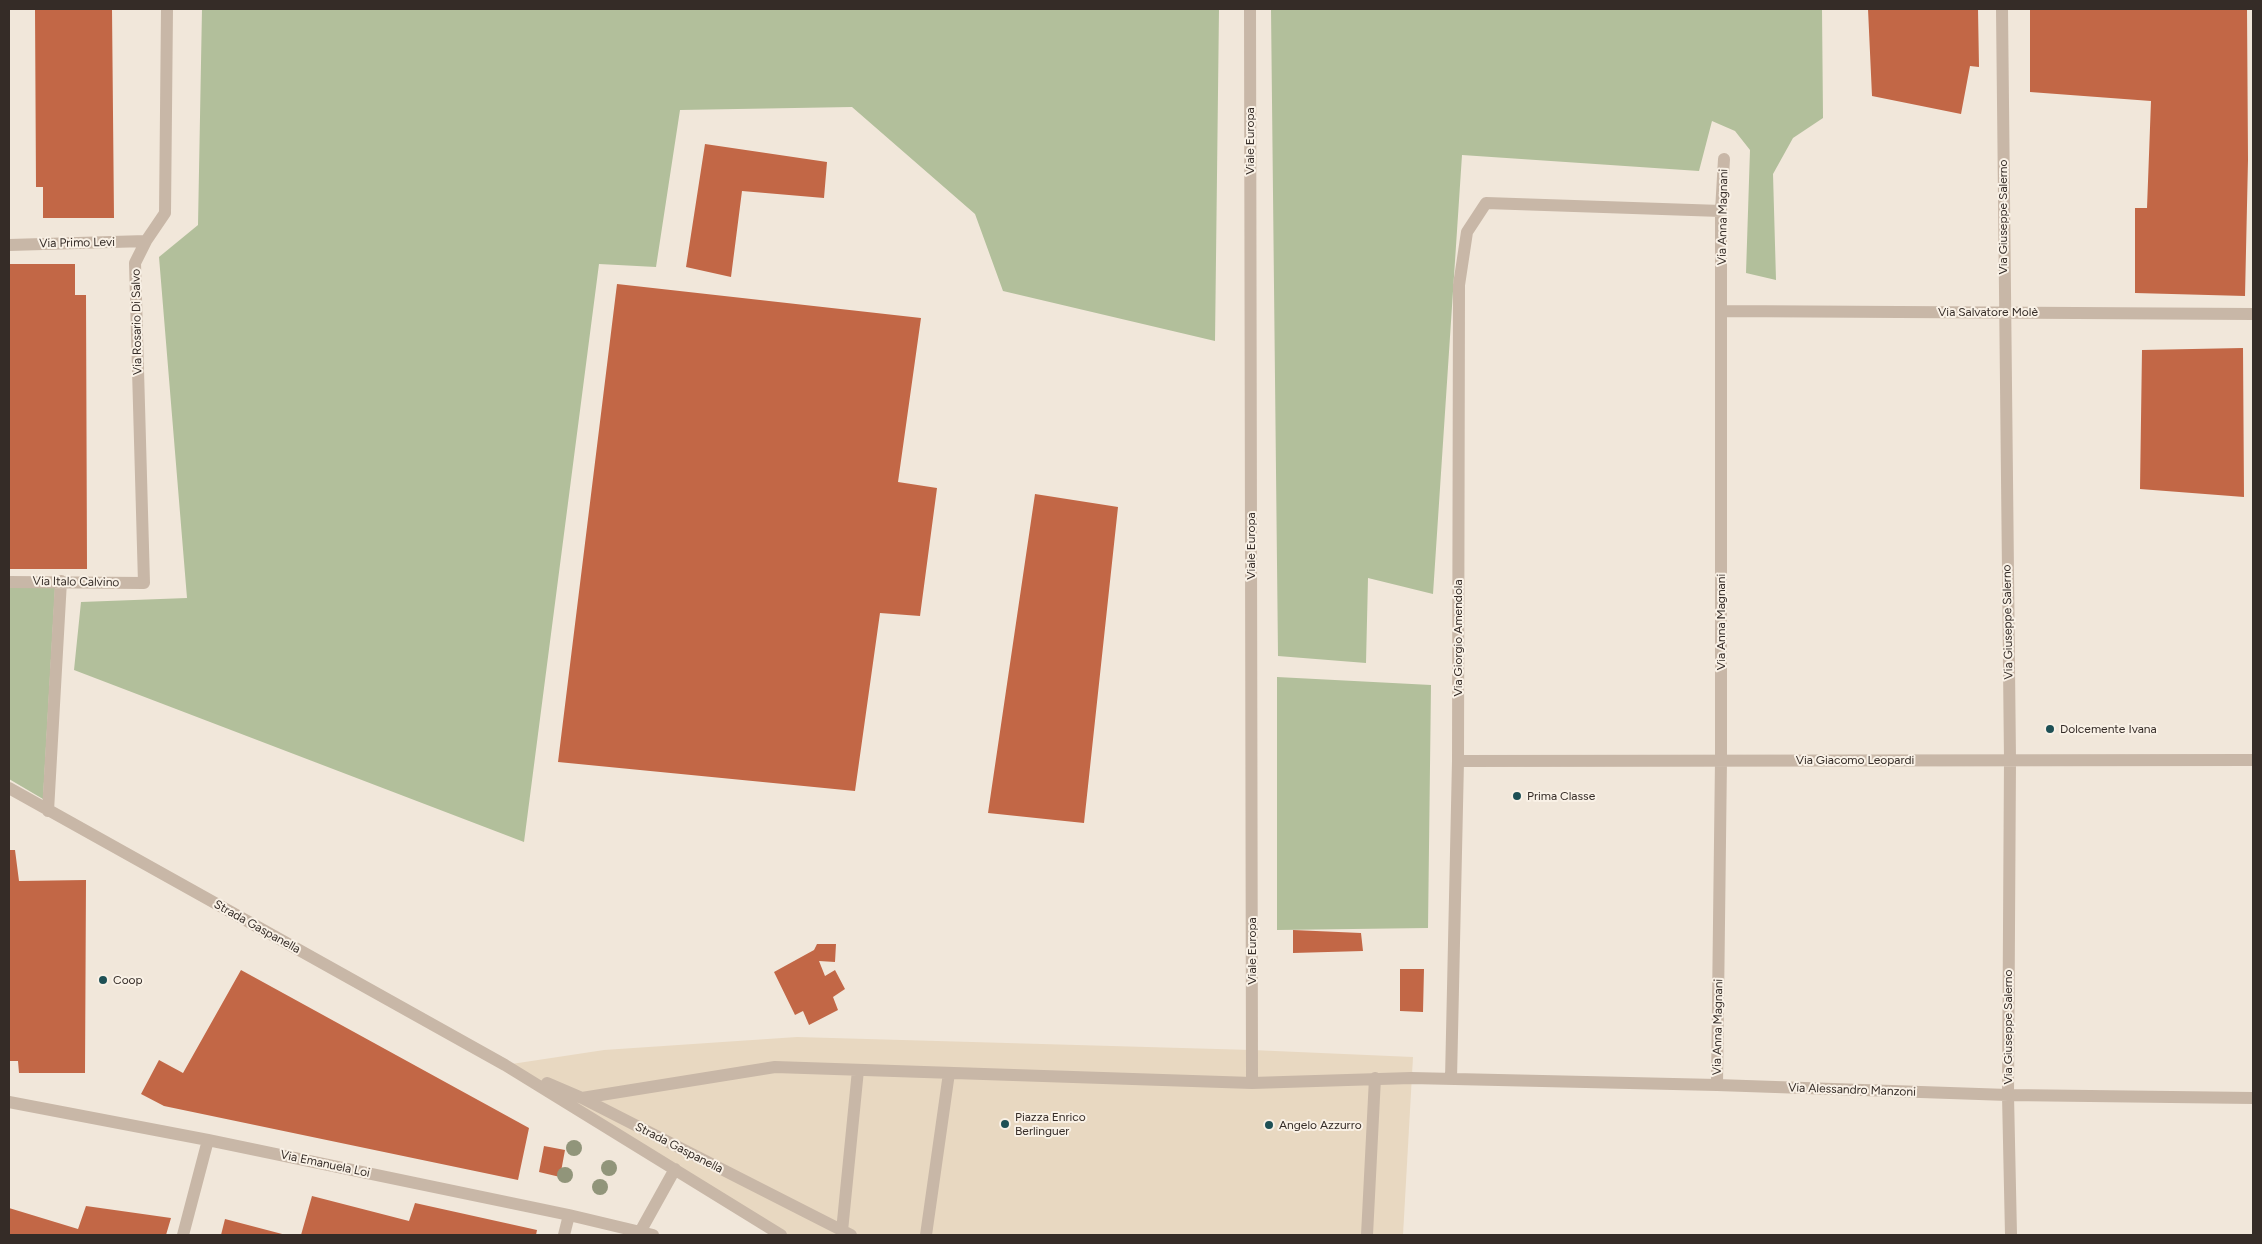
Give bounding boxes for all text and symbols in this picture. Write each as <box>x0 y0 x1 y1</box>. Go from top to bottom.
street label: Viale Europa <box>1243 107 1257 175</box>
street label: Via Giuseppe Salerno <box>1996 159 2010 275</box>
street label: Via Anna Magnani <box>1715 169 1731 265</box>
street label: Via Primo Levi <box>39 235 115 251</box>
street label: Via Rosario Di Salvo <box>129 269 145 375</box>
street label: Via Salvatore Molè <box>1938 305 2038 319</box>
street label: Viale Europa <box>1244 512 1258 580</box>
street label: Via Giuseppe Salerno <box>2000 564 2016 680</box>
street label: Via Italo Calvino <box>33 574 119 590</box>
street label: Via Anna Magnani <box>1714 574 1728 670</box>
street label: Via Giorgio Amendola <box>1451 579 1465 697</box>
place label: Dolcemente Ivana <box>2060 722 2157 736</box>
marker: Dolcemente Ivana <box>2044 723 2056 735</box>
street label: Via Giacomo Leopardi <box>1796 753 1914 767</box>
place label: Prima Classe <box>1527 789 1595 803</box>
marker: Prima Classe <box>1511 790 1523 802</box>
street label: Strada Gaspanella <box>211 897 303 957</box>
street label: Viale Europa <box>1245 917 1259 985</box>
street label: Via Giuseppe Salerno <box>2001 969 2015 1085</box>
place label: Coop <box>113 973 143 987</box>
marker: Coop <box>97 974 109 986</box>
street label: Via Anna Magnani <box>1710 979 1726 1075</box>
street label: Via Alessandro Manzoni <box>1788 1081 1916 1099</box>
place label: Piazza Enrico Berlinguer <box>1015 1110 1086 1138</box>
marker: Piazza Enrico Berlinguer <box>999 1118 1011 1130</box>
place label: Angelo Azzurro <box>1279 1118 1362 1132</box>
marker: Angelo Azzurro <box>1263 1119 1275 1131</box>
street label: Strada Gaspanella <box>633 1120 725 1176</box>
street label: Via Emanuela Loi <box>279 1147 371 1181</box>

